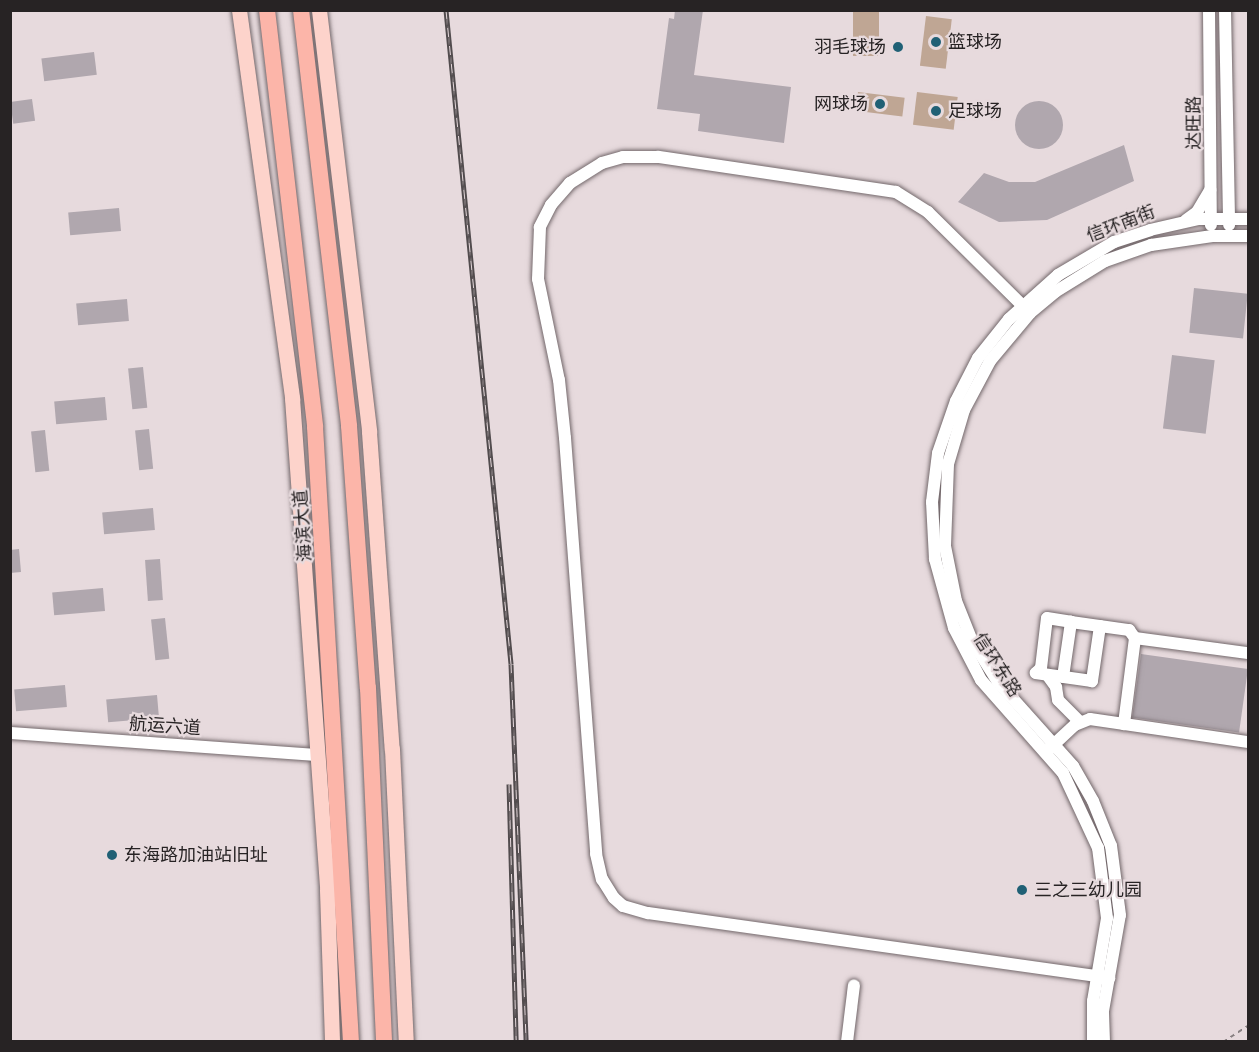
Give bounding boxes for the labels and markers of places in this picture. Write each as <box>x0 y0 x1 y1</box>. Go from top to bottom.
place label: 篮球场 <box>948 31 1002 53</box>
marker: 篮球场 <box>929 35 943 49</box>
place label: 羽毛球场 <box>814 36 886 58</box>
marker: 羽毛球场 <box>891 40 905 54</box>
place label: 网球场 <box>814 93 868 115</box>
marker: 网球场 <box>873 97 887 111</box>
place label: 足球场 <box>948 100 1002 122</box>
marker: 足球场 <box>929 104 943 118</box>
place label: 东海路加油站旧址 <box>124 844 268 866</box>
marker: 东海路加油站旧址 <box>105 848 119 862</box>
place label: 三之三幼儿园 <box>1034 879 1142 901</box>
marker: 三之三幼儿园 <box>1015 883 1029 897</box>

